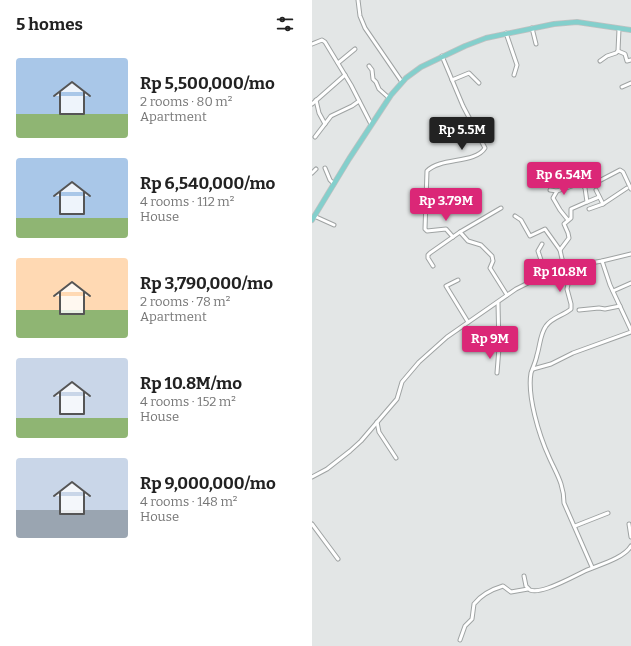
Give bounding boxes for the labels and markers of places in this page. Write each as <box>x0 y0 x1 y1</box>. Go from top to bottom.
pin: Rp 5.5M <box>425 117 499 151</box>
pin: Rp 6.54M <box>523 162 605 196</box>
pin: Rp 3.79M <box>405 188 487 222</box>
pin: Rp 10.8M <box>519 259 601 293</box>
pin: Rp 9M <box>462 326 518 360</box>

